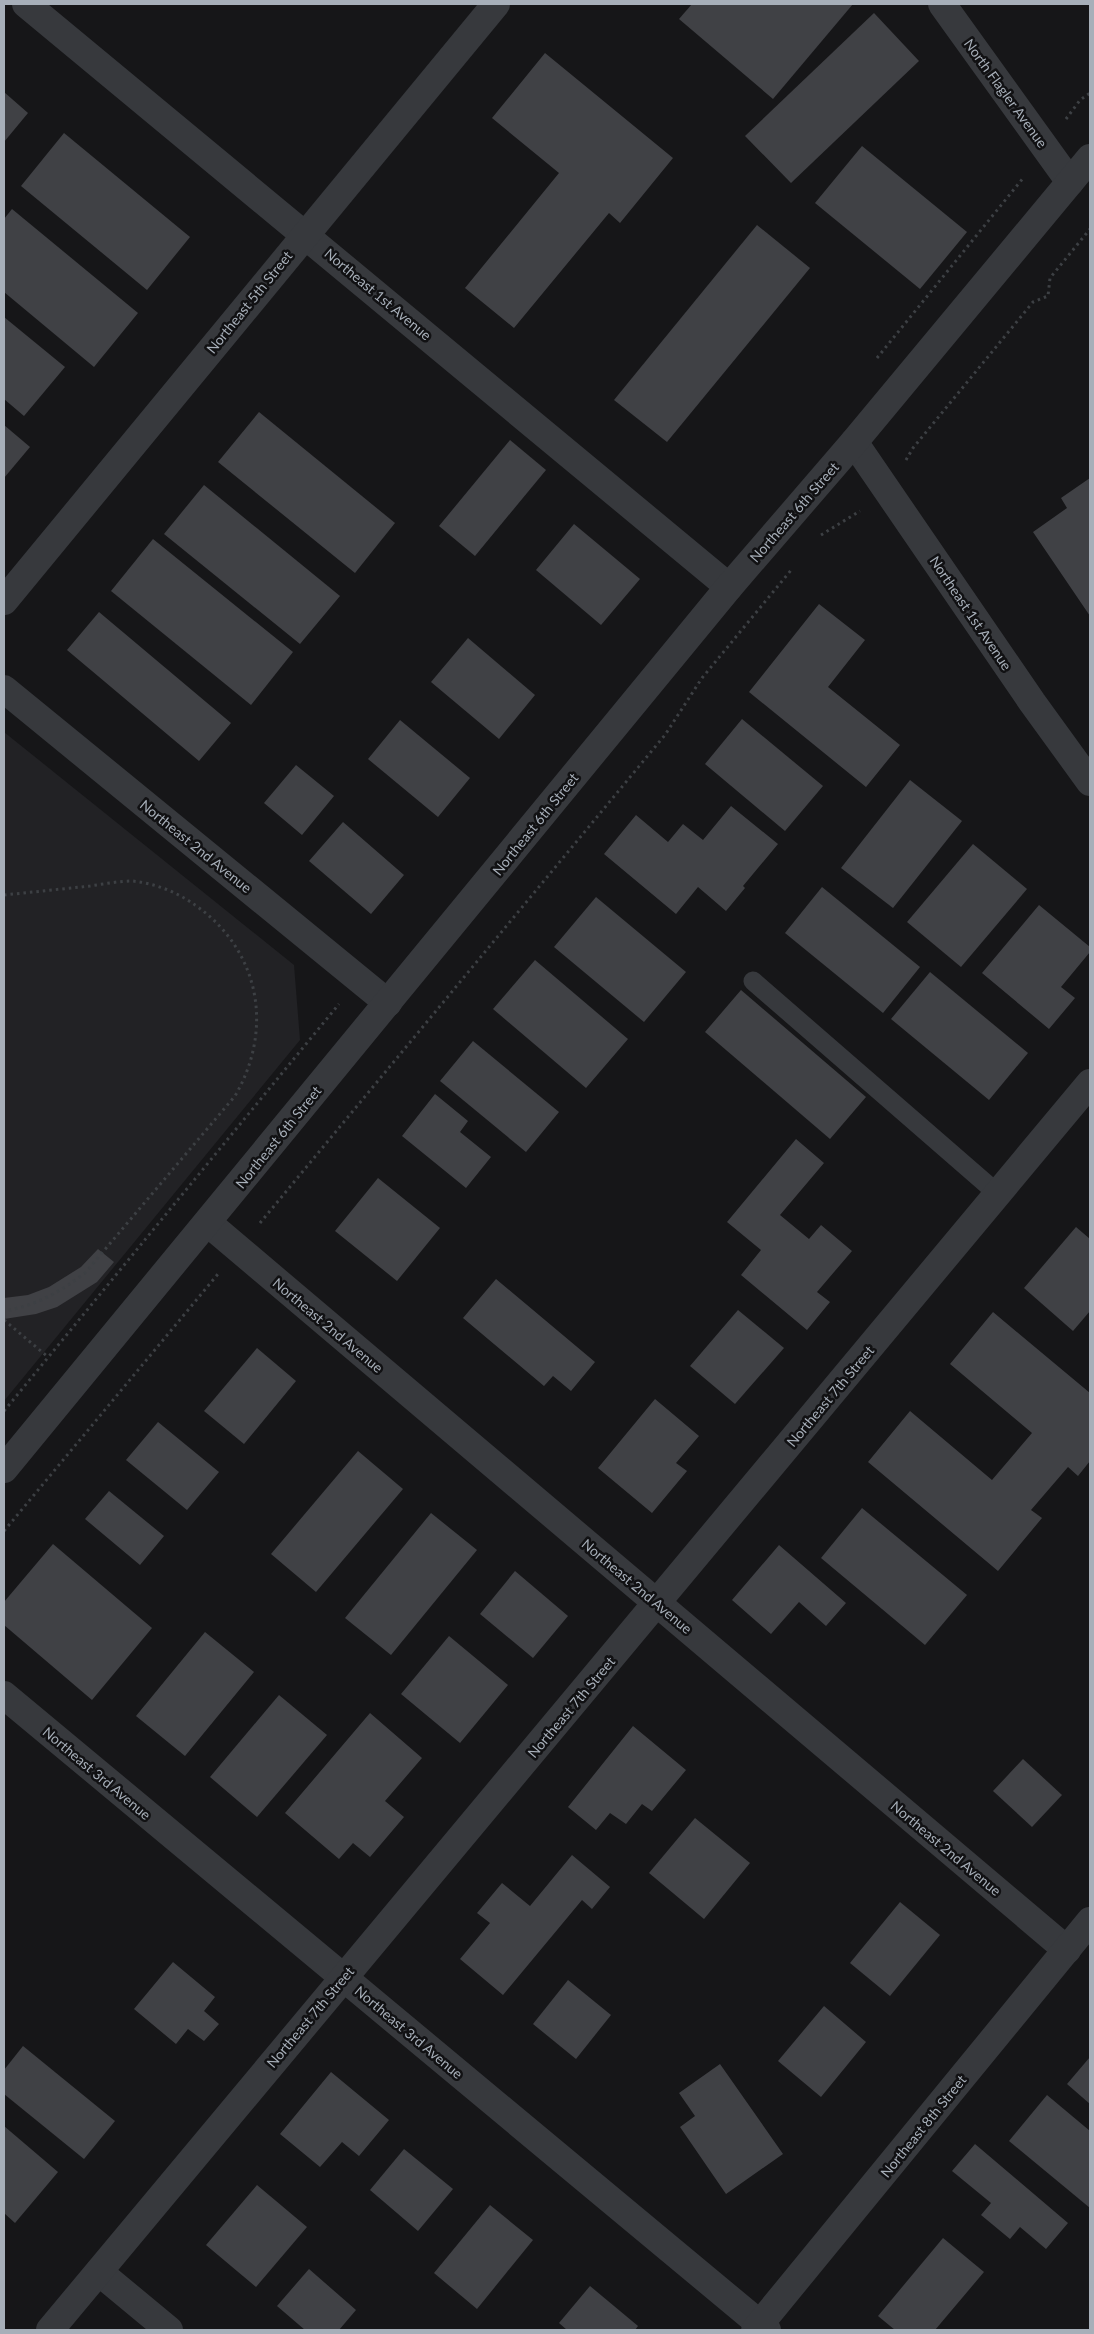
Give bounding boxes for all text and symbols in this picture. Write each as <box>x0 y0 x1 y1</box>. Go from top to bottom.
street label: North Flagler Avenue <box>961 35 1051 151</box>
street label: Northeast 1st Avenue <box>321 244 435 344</box>
street label: Northeast 5th Street <box>203 247 295 357</box>
street label: Northeast 6th Street <box>746 459 842 565</box>
street label: Northeast 1st Avenue <box>926 553 1016 673</box>
street label: Northeast 6th Street <box>489 769 581 879</box>
street label: Northeast 2nd Avenue <box>137 796 255 896</box>
street label: Northeast 6th Street <box>232 1082 324 1192</box>
street label: Northeast 2nd Avenue <box>269 1274 387 1376</box>
street label: Northeast 7th Street <box>783 1342 877 1450</box>
street label: Northeast 2nd Avenue <box>578 1535 696 1637</box>
street label: Northeast 7th Street <box>524 1653 618 1761</box>
street label: Northeast 3rd Avenue <box>40 1723 154 1823</box>
street label: Northeast 2nd Avenue <box>887 1797 1005 1899</box>
street label: Northeast 7th Street <box>263 1963 357 2071</box>
street label: Northeast 3rd Avenue <box>352 1982 466 2082</box>
street label: Northeast 8th Street <box>877 2071 969 2181</box>

